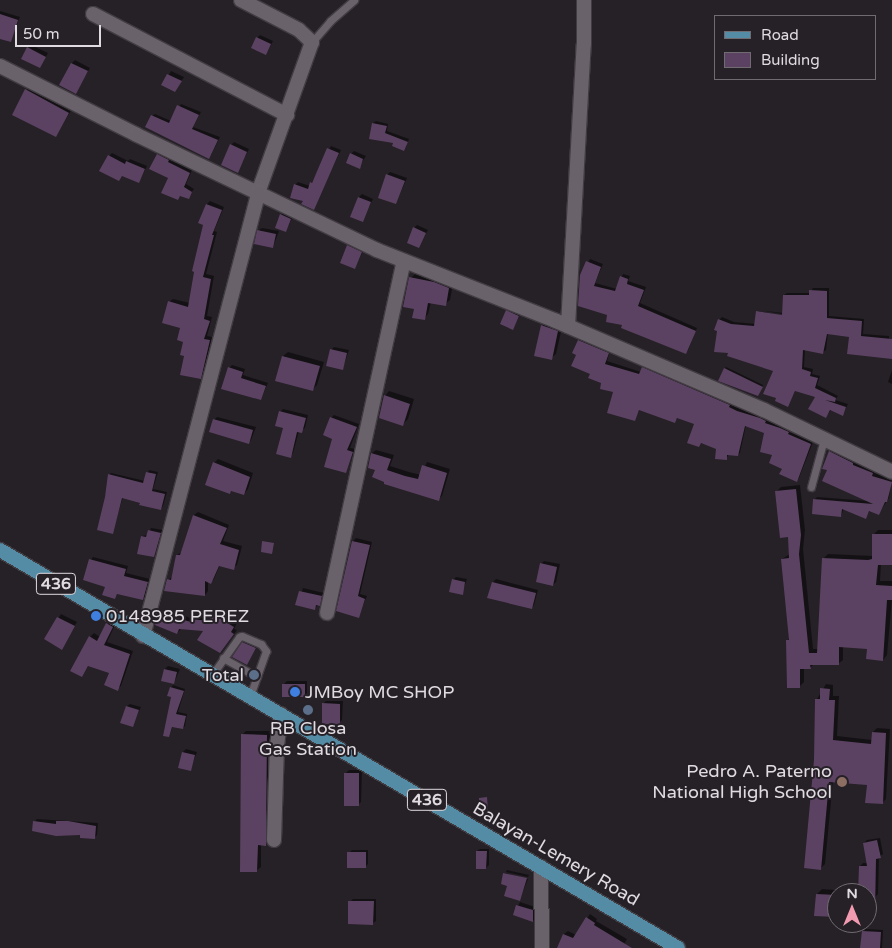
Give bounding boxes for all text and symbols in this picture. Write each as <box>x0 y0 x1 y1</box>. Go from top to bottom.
scale bar <box>18 15 104 47</box>
legend <box>714 15 877 80</box>
text: 50 m <box>23 25 60 43</box>
text: Road <box>761 26 799 44</box>
text: Building <box>761 51 820 69</box>
road number: 436 <box>35 570 77 598</box>
place label: 0148985 PEREZ <box>106 605 249 627</box>
marker: 0148985 PEREZ <box>90 610 102 622</box>
place label: Total <box>202 664 244 686</box>
marker: Total <box>248 669 260 681</box>
place label: JMBoy MC SHOP <box>305 681 454 703</box>
marker: JMBoy MC SHOP <box>289 686 301 698</box>
marker: RB Closa Gas Station <box>302 704 314 716</box>
place label: RB Closa Gas Station <box>259 718 357 761</box>
place label: Pedro A. Paterno National High School <box>652 761 832 804</box>
marker: Pedro A. Paterno National High School <box>836 776 848 788</box>
road number: 436 <box>406 786 448 814</box>
street label: Balayan-Lemery Road <box>469 797 643 911</box>
north arrow <box>827 883 877 933</box>
text: N <box>846 885 858 902</box>

